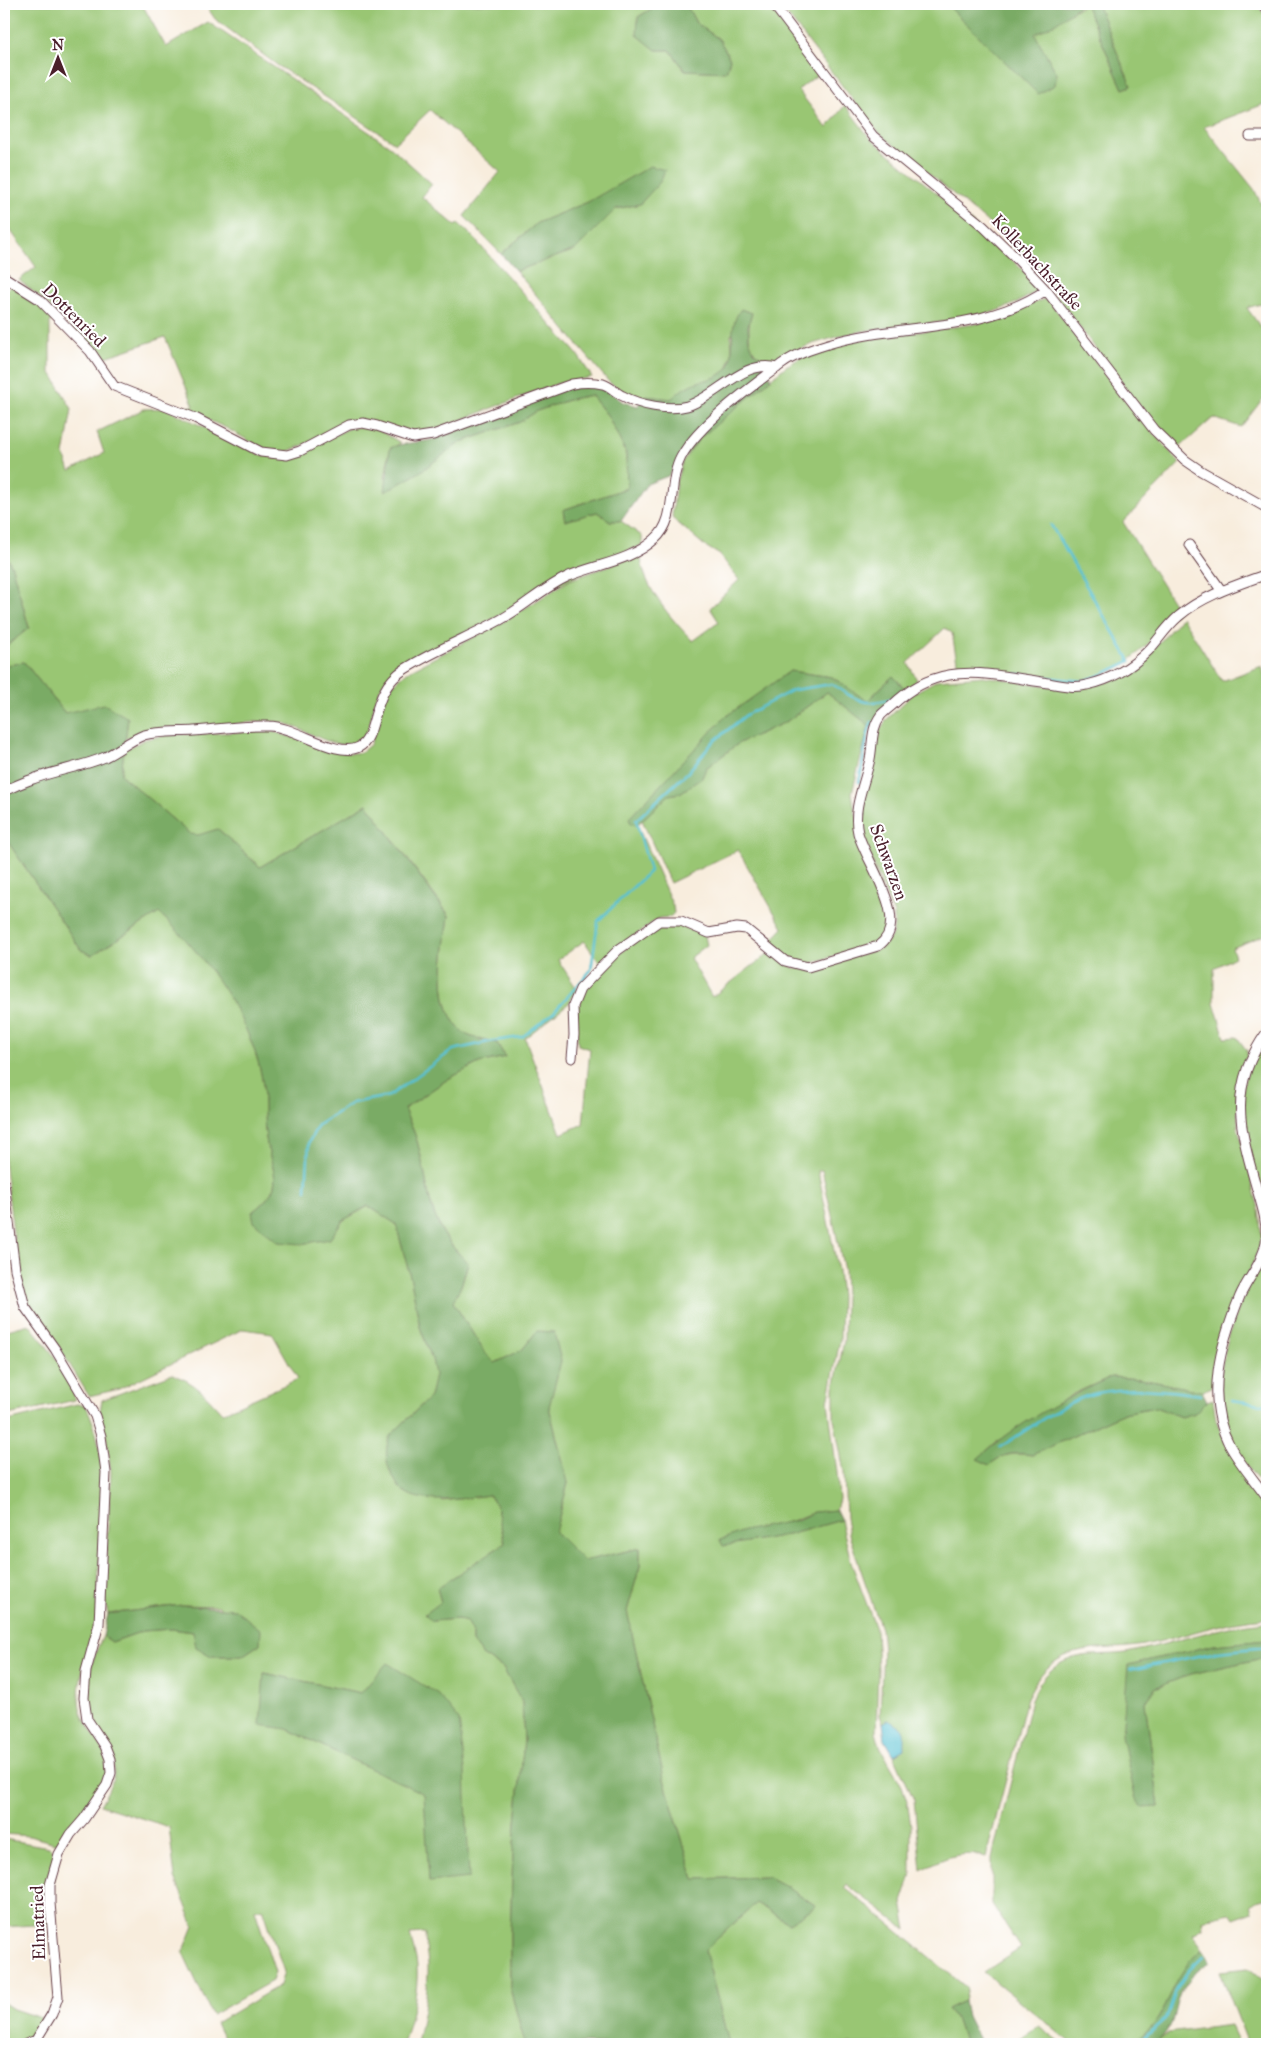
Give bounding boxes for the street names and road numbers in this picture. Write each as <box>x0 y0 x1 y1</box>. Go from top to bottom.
street label: Kollerbachstraße <box>987 209 1087 315</box>
street label: Dottenried <box>37 278 111 352</box>
street label: Schwarzen <box>865 821 913 903</box>
street label: Elmatried <box>26 1885 50 1961</box>

